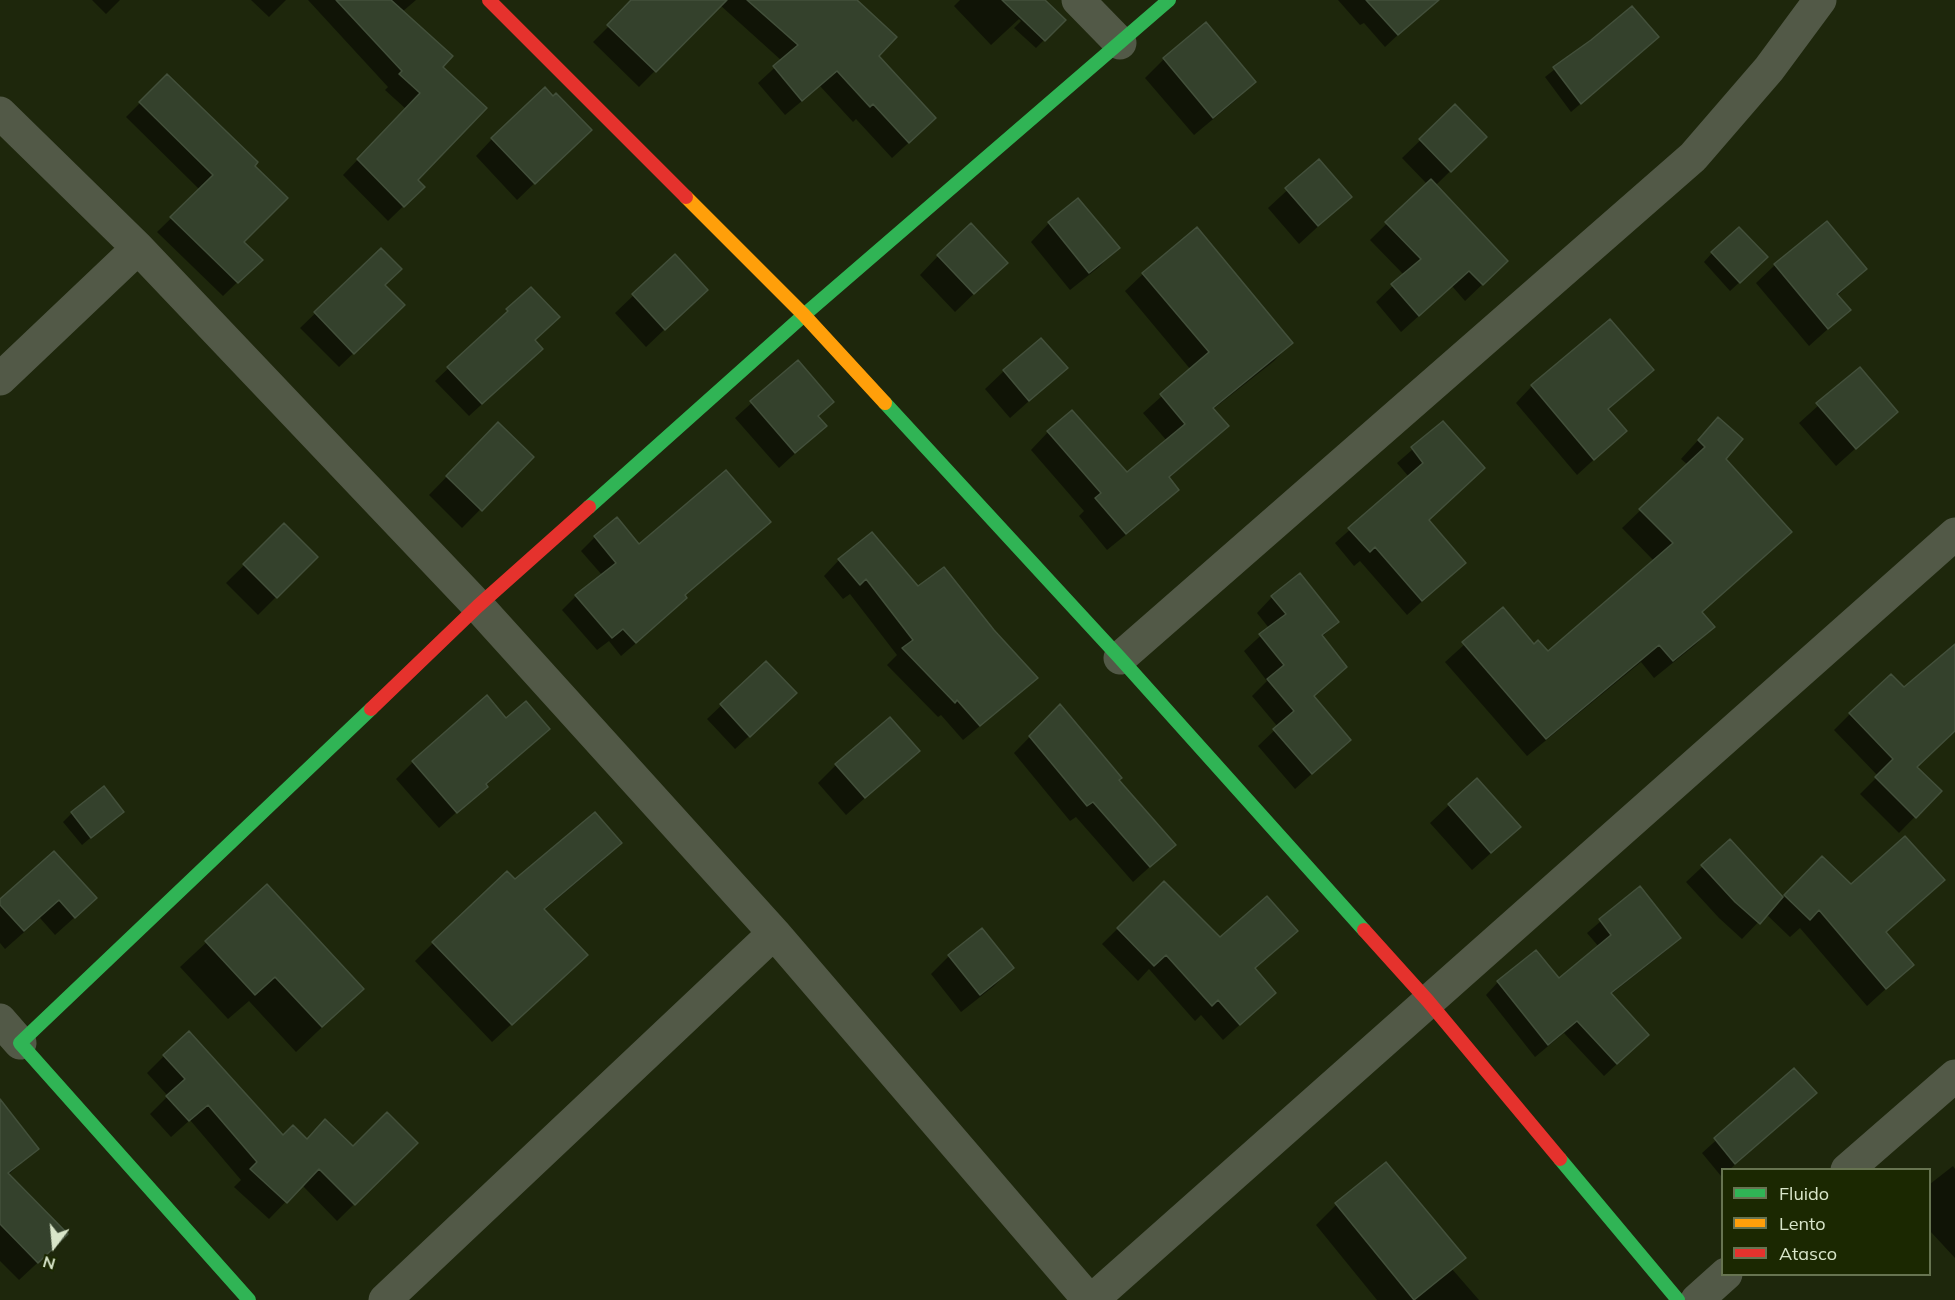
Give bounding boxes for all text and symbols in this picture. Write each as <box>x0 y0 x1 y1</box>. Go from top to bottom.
legend <box>1721 1168 1931 1276</box>
text: Fluido <box>1779 1182 1829 1205</box>
text: Lento <box>1779 1212 1826 1235</box>
north arrow <box>24 1216 84 1276</box>
text: Atasco <box>1779 1242 1837 1265</box>
text: N <box>40 1252 58 1275</box>

